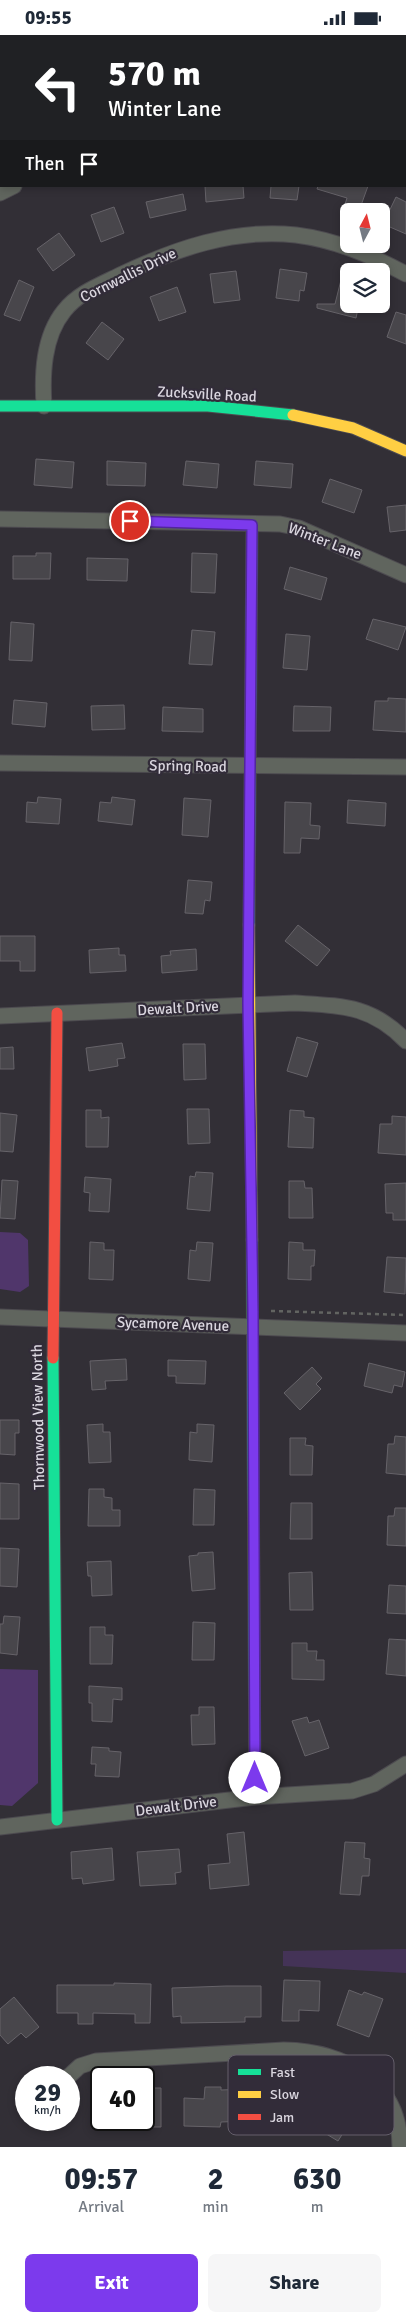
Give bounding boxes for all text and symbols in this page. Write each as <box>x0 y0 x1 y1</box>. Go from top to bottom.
text: 09:55 <box>25 6 72 30</box>
text: 570 m <box>108 52 201 95</box>
icon: left <box>25 55 90 120</box>
text: Winter Lane <box>108 95 222 122</box>
icon: arrive <box>75 150 103 178</box>
text: Then <box>25 152 65 176</box>
north arrow <box>340 203 390 253</box>
map controls <box>340 203 390 313</box>
street label: Cornwallis Drive <box>77 244 179 306</box>
button: layers <box>340 263 390 313</box>
street label: Zucksville Road <box>157 382 257 406</box>
pin <box>109 500 151 542</box>
icon: arrive <box>116 507 144 535</box>
street label: Winter Lane <box>286 519 364 563</box>
street label: Spring Road <box>149 756 227 776</box>
street label: Dewalt Drive <box>137 997 219 1019</box>
street label: Sycamore Avenue <box>117 1313 229 1335</box>
street label: Thornwood View North <box>28 1344 48 1490</box>
position arrow <box>228 1751 280 1803</box>
street label: Dewalt Drive <box>134 1792 218 1820</box>
legend <box>228 2055 394 2135</box>
text: Fast <box>270 2064 295 2081</box>
speed limit sign: 40 <box>90 2066 155 2131</box>
text: 29 <box>34 2077 61 2108</box>
text: Slow <box>270 2086 299 2103</box>
text: km/h <box>34 2103 61 2118</box>
text: Jam <box>270 2109 294 2126</box>
text: 09:57 <box>64 2161 138 2198</box>
text: 2 <box>207 2161 224 2198</box>
text: 630 <box>293 2161 341 2198</box>
text: Arrival <box>78 2197 124 2217</box>
text: min <box>203 2197 228 2217</box>
text: m <box>311 2197 324 2217</box>
button: Exit <box>25 2254 198 2312</box>
button: Share <box>208 2254 381 2312</box>

